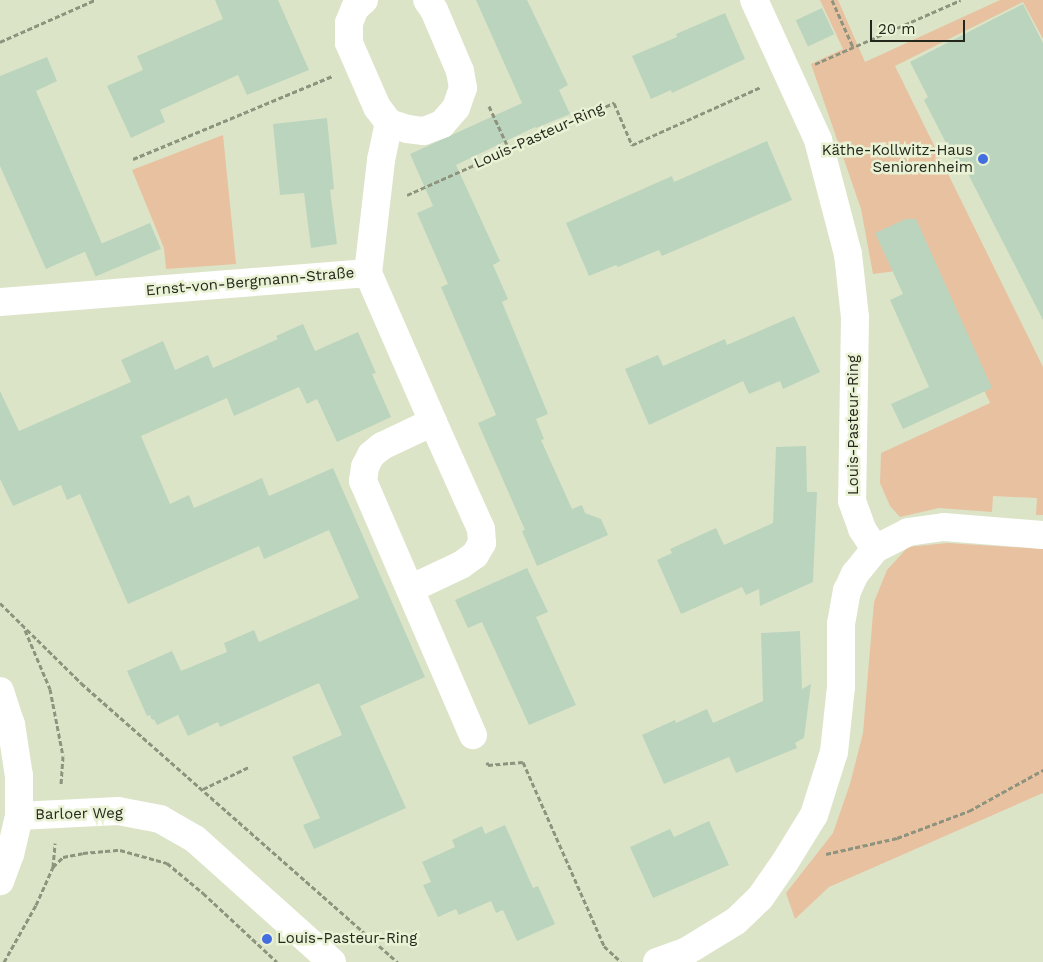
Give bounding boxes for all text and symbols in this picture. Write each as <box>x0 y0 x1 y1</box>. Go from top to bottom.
scale bar <box>873 10 968 42</box>
text: 20 m <box>878 20 916 38</box>
street label: Louis-Pasteur-Ring <box>471 99 607 173</box>
place label: Käthe-Kollwitz-Haus Seniorenheim <box>822 141 973 176</box>
marker: Käthe-Kollwitz-Haus Seniorenheim <box>977 153 989 165</box>
street label: Ernst-von-Bergmann-Straße <box>145 264 355 300</box>
street label: Louis-Pasteur-Ring <box>845 355 863 495</box>
street label: Barloer Weg <box>35 804 123 824</box>
place label: Louis-Pasteur-Ring <box>277 930 417 948</box>
marker: Louis-Pasteur-Ring <box>261 933 273 945</box>

